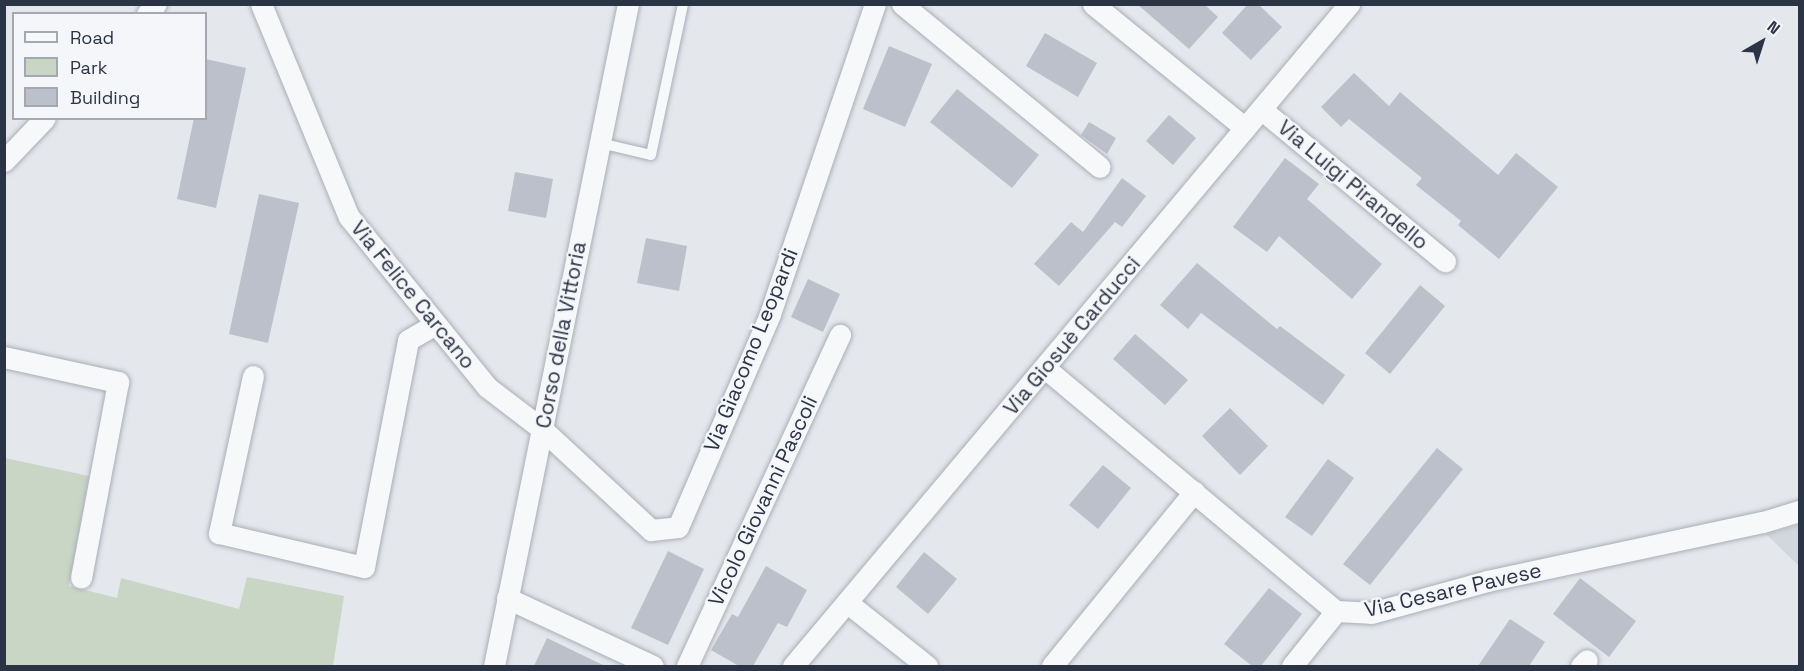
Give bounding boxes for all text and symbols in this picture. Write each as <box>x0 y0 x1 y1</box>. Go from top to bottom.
legend <box>12 12 207 120</box>
north arrow <box>1732 12 1792 72</box>
text: N <box>1763 16 1784 39</box>
text: Road <box>70 26 114 49</box>
text: Park <box>70 56 107 79</box>
text: Building <box>70 86 140 109</box>
street label: Via Luigi Pirandello <box>1273 115 1433 255</box>
street label: Via Felice Carcano <box>345 216 481 374</box>
street label: Corso della Vittoria <box>531 239 591 431</box>
street label: Via Giacomo Leopardi <box>699 245 803 455</box>
street label: Via Giosuè Carducci <box>998 252 1146 420</box>
street label: Vicolo Giovanni Pascoli <box>703 392 823 610</box>
street label: Via Cesare Pavese <box>1362 557 1544 623</box>

